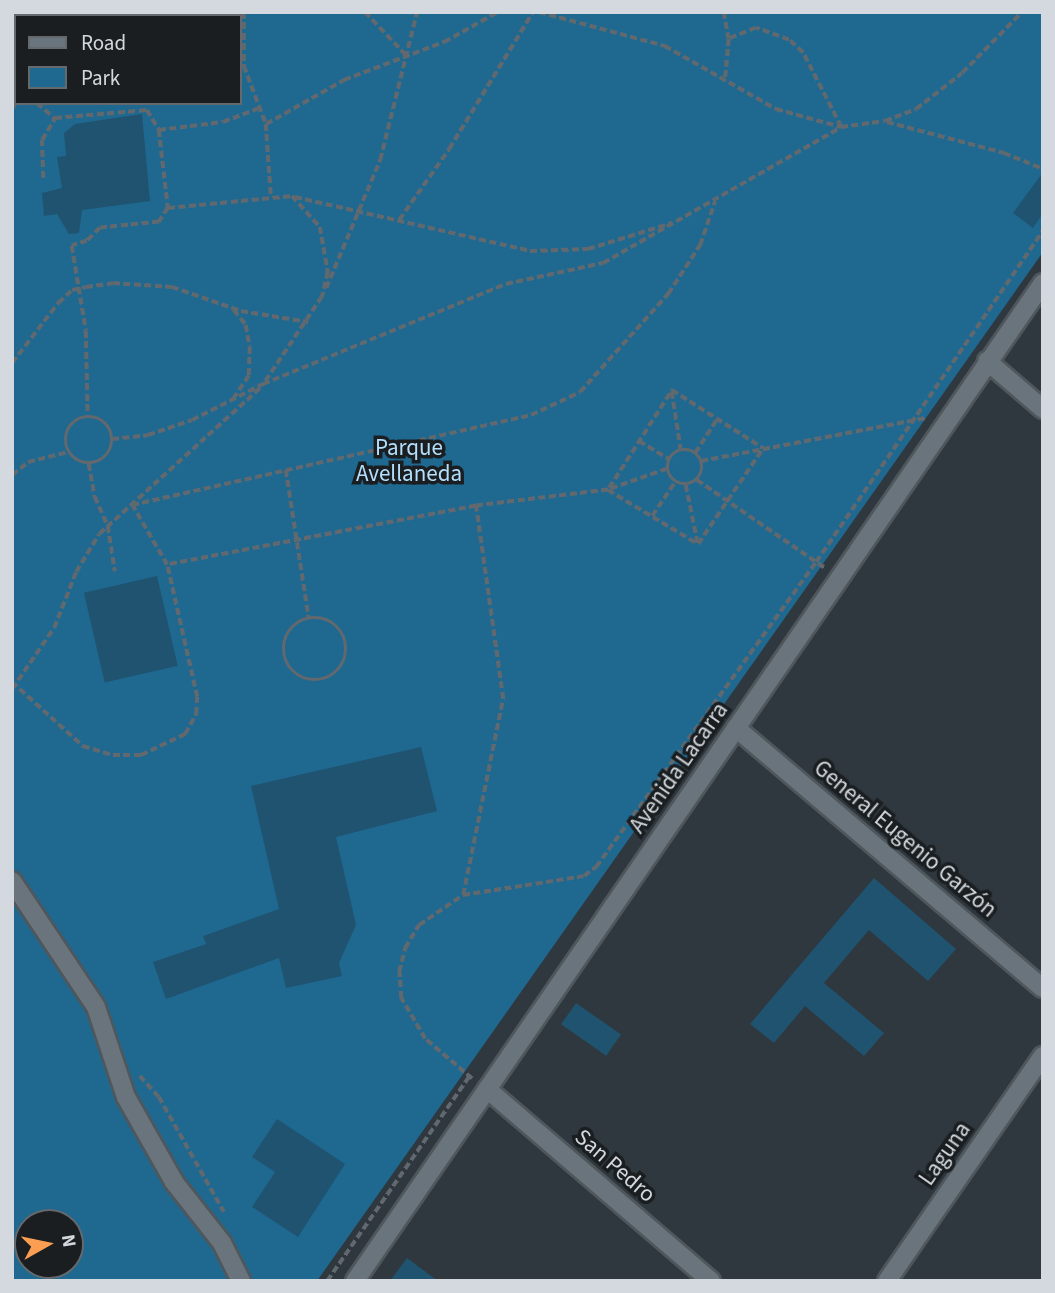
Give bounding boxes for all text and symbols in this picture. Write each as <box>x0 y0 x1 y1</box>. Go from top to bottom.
legend <box>14 14 242 105</box>
text: Road <box>81 28 126 58</box>
text: Park <box>81 63 120 93</box>
park label: Parque Avellaneda <box>356 434 462 488</box>
street label: Avenida Lacarra <box>624 697 734 839</box>
street label: General Eugenio Garzón <box>808 755 1002 923</box>
street label: Laguna <box>913 1117 977 1191</box>
street label: San Pedro <box>569 1123 661 1209</box>
north arrow <box>14 1209 84 1279</box>
text: N <box>54 1233 83 1249</box>

